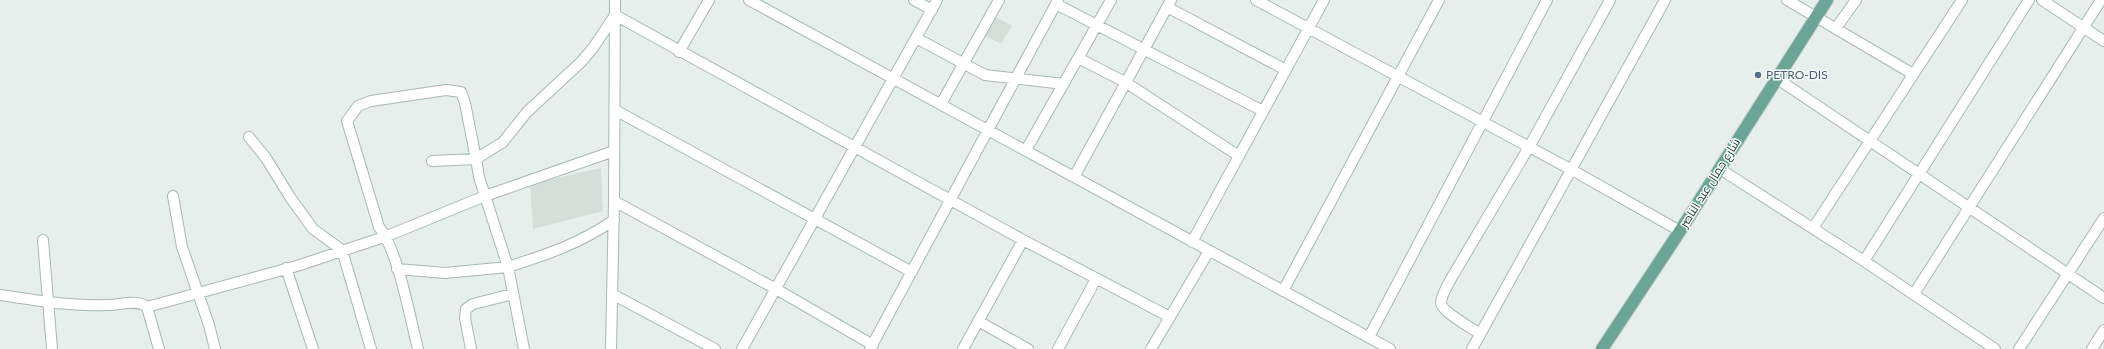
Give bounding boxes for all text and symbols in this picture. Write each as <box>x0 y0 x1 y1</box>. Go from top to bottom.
place label: PETRO-DIS <box>1766 67 1828 82</box>
marker: PETRO-DIS <box>1753 70 1763 80</box>
street label: شارع جمال عبد الناصر <box>1676 135 1744 232</box>

